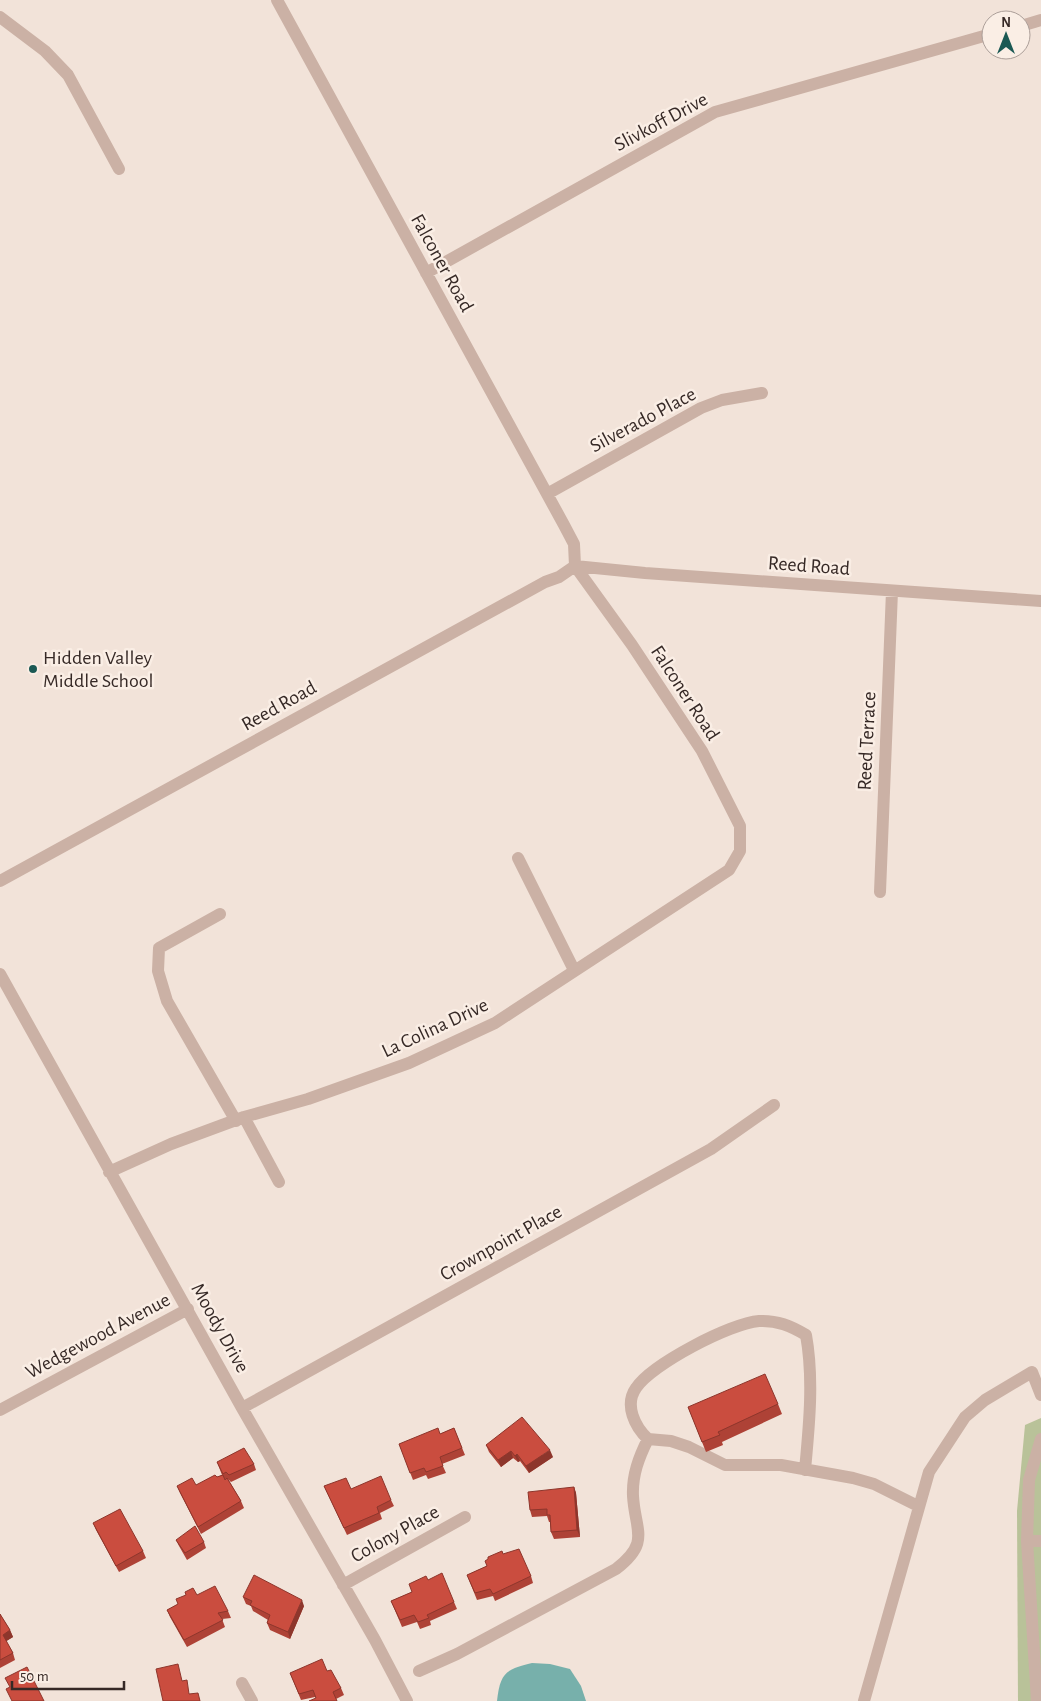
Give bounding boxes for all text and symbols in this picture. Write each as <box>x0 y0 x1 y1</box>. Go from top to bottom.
north arrow <box>981 10 1031 60</box>
text: N <box>1001 16 1011 30</box>
street label: Slivkoff Drive <box>611 89 711 155</box>
street label: Falconer Road <box>407 211 477 315</box>
street label: Silverado Place <box>587 384 699 456</box>
street label: Reed Road <box>767 553 851 579</box>
street label: Falconer Road <box>647 642 723 744</box>
place label: Hidden Valley Middle School <box>43 648 154 691</box>
marker: Hidden Valley Middle School <box>27 663 39 675</box>
street label: Reed Road <box>238 677 320 735</box>
street label: Reed Terrace <box>854 691 880 791</box>
street label: La Colina Drive <box>379 995 491 1061</box>
street label: Crownpoint Place <box>437 1201 565 1285</box>
street label: Moody Drive <box>187 1280 253 1376</box>
street label: Wedgewood Avenue <box>23 1290 173 1382</box>
street label: Colony Place <box>347 1502 443 1566</box>
scale bar <box>12 1658 125 1690</box>
text: 50 m <box>20 1669 49 1684</box>

